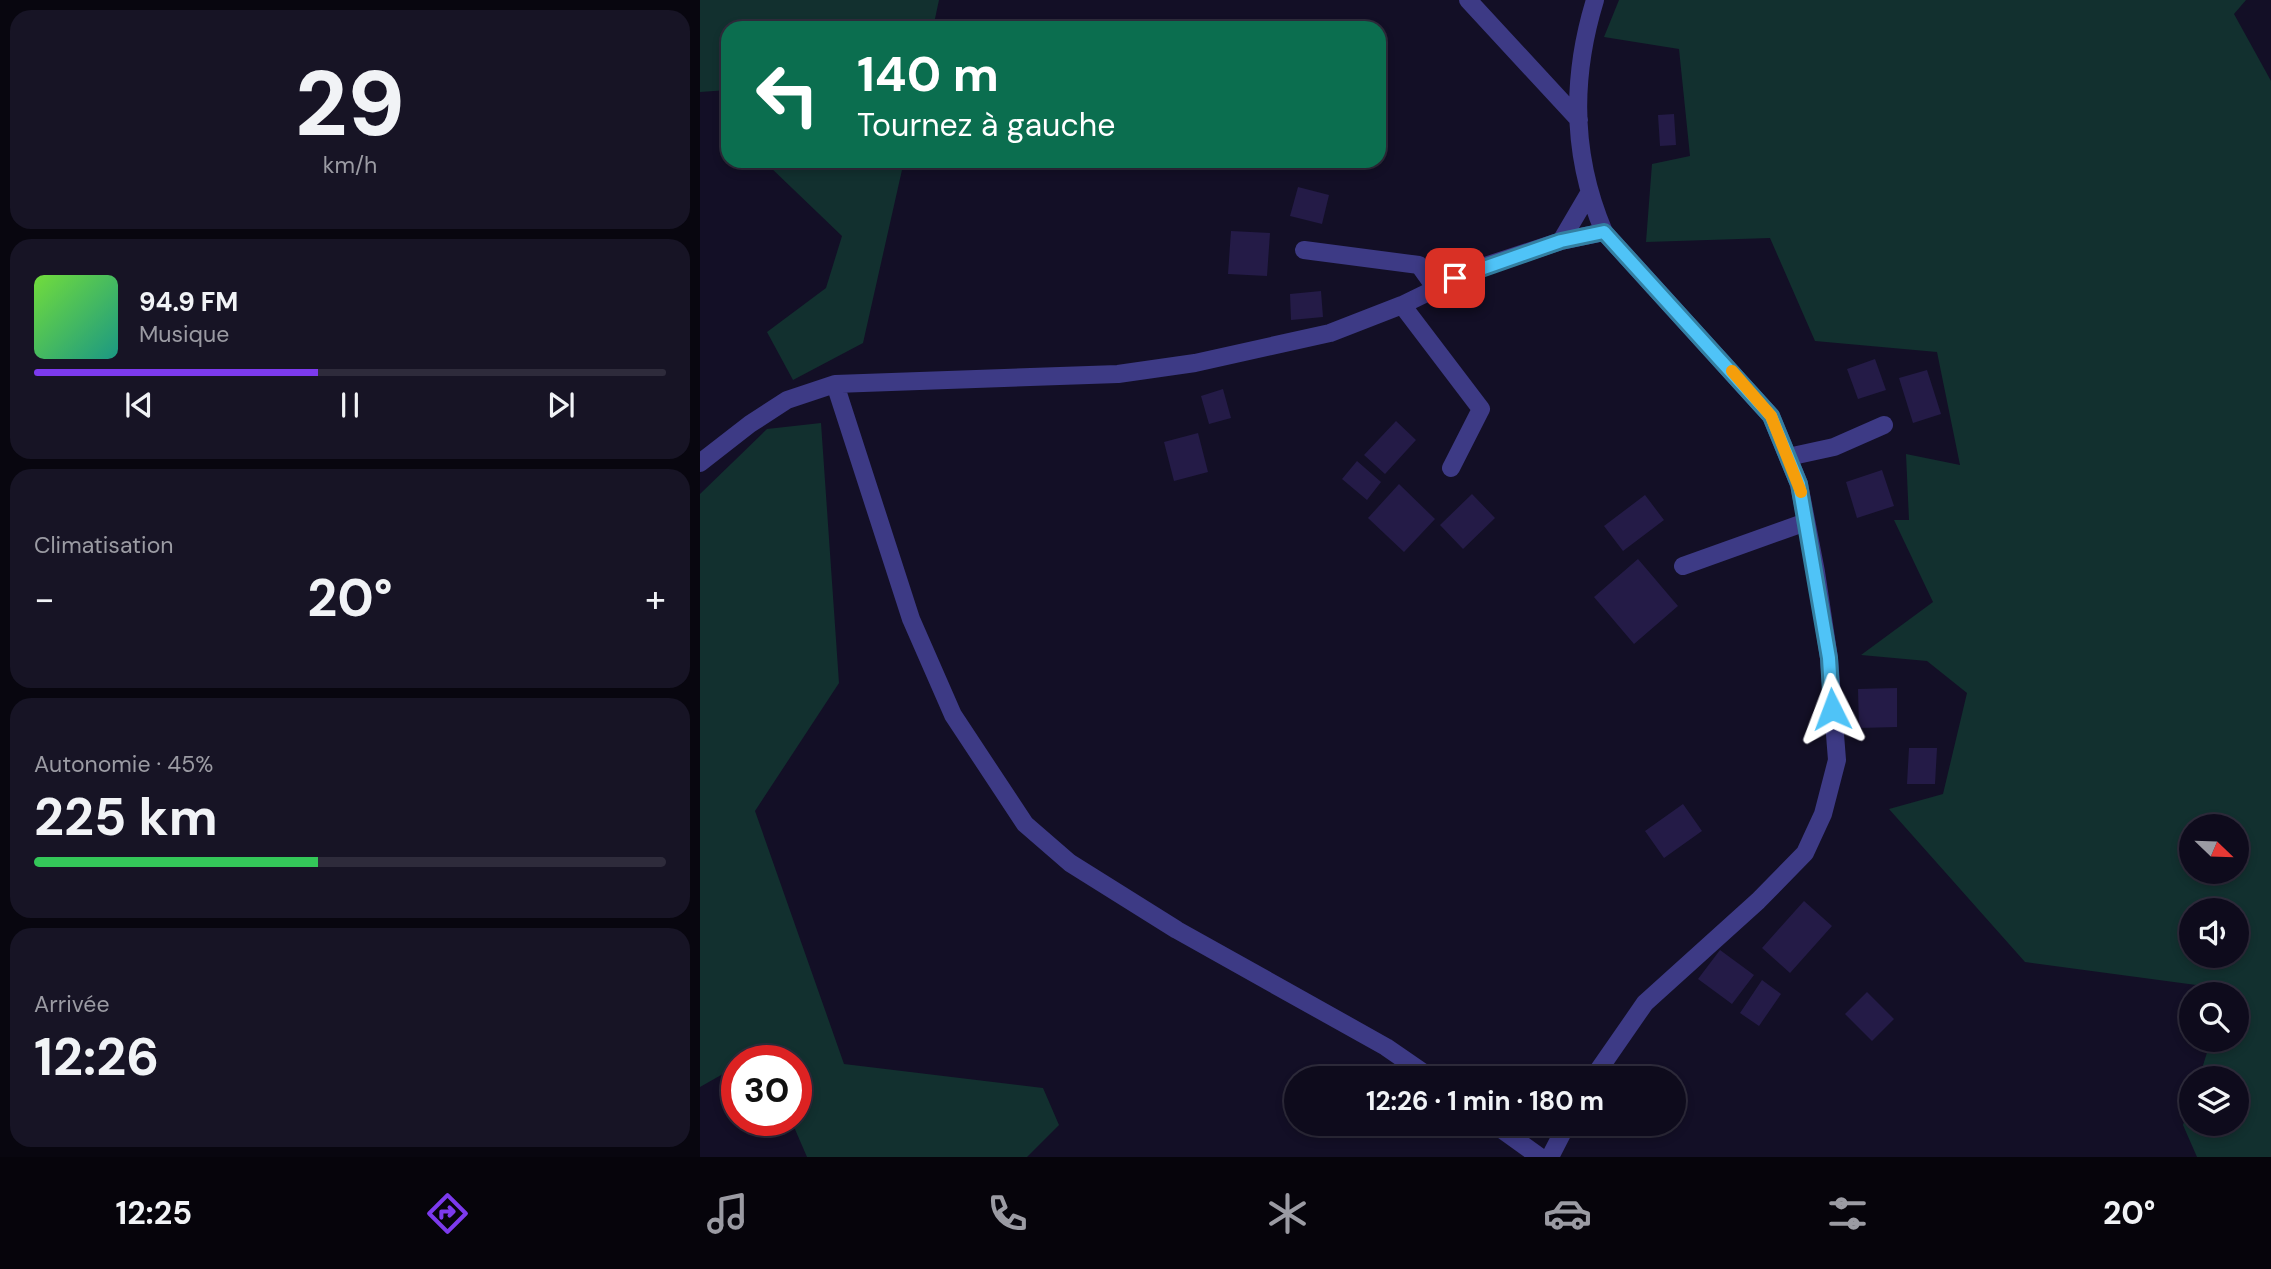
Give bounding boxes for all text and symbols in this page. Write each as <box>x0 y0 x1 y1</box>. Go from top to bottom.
text: 140 m <box>857 42 999 106</box>
text: 29 <box>295 45 405 163</box>
icon: left <box>742 49 833 140</box>
text: Tournez à gauche <box>857 104 1115 146</box>
text: km/h <box>323 150 377 180</box>
pin <box>1425 248 1485 308</box>
icon: arrive <box>1436 259 1474 297</box>
text: 94.9 FM <box>139 285 238 319</box>
text: Musique <box>139 319 229 349</box>
icon: previous <box>120 386 158 424</box>
icon: pause <box>331 386 369 424</box>
icon: next <box>542 386 580 424</box>
text: Climatisation <box>34 530 173 560</box>
text: 20° <box>307 564 393 632</box>
text: − <box>34 574 55 624</box>
text: + <box>645 574 666 624</box>
position arrow <box>1795 672 1869 746</box>
text: Autonomie · 45% <box>34 749 213 779</box>
text: 225 km <box>34 783 218 851</box>
north arrow <box>2179 814 2249 884</box>
map controls <box>2179 814 2249 1136</box>
button: sound <box>2179 898 2249 968</box>
button: search <box>2179 982 2249 1052</box>
text: Arrivée <box>34 989 110 1019</box>
text: 12:26 <box>34 1023 159 1091</box>
speed limit sign: 30 <box>721 1045 812 1136</box>
button: layers <box>2179 1066 2249 1136</box>
text: 12:26 · 1 min · 180 m <box>1366 1084 1604 1118</box>
icon: directions <box>423 1189 472 1238</box>
icon: music <box>703 1189 752 1238</box>
icon: phone <box>983 1189 1032 1238</box>
icon: climate <box>1263 1189 1312 1238</box>
icon: car <box>1543 1189 1592 1238</box>
icon: filters <box>1823 1189 1872 1238</box>
text: 12:25 <box>115 1192 192 1234</box>
text: 20° <box>2103 1192 2155 1234</box>

